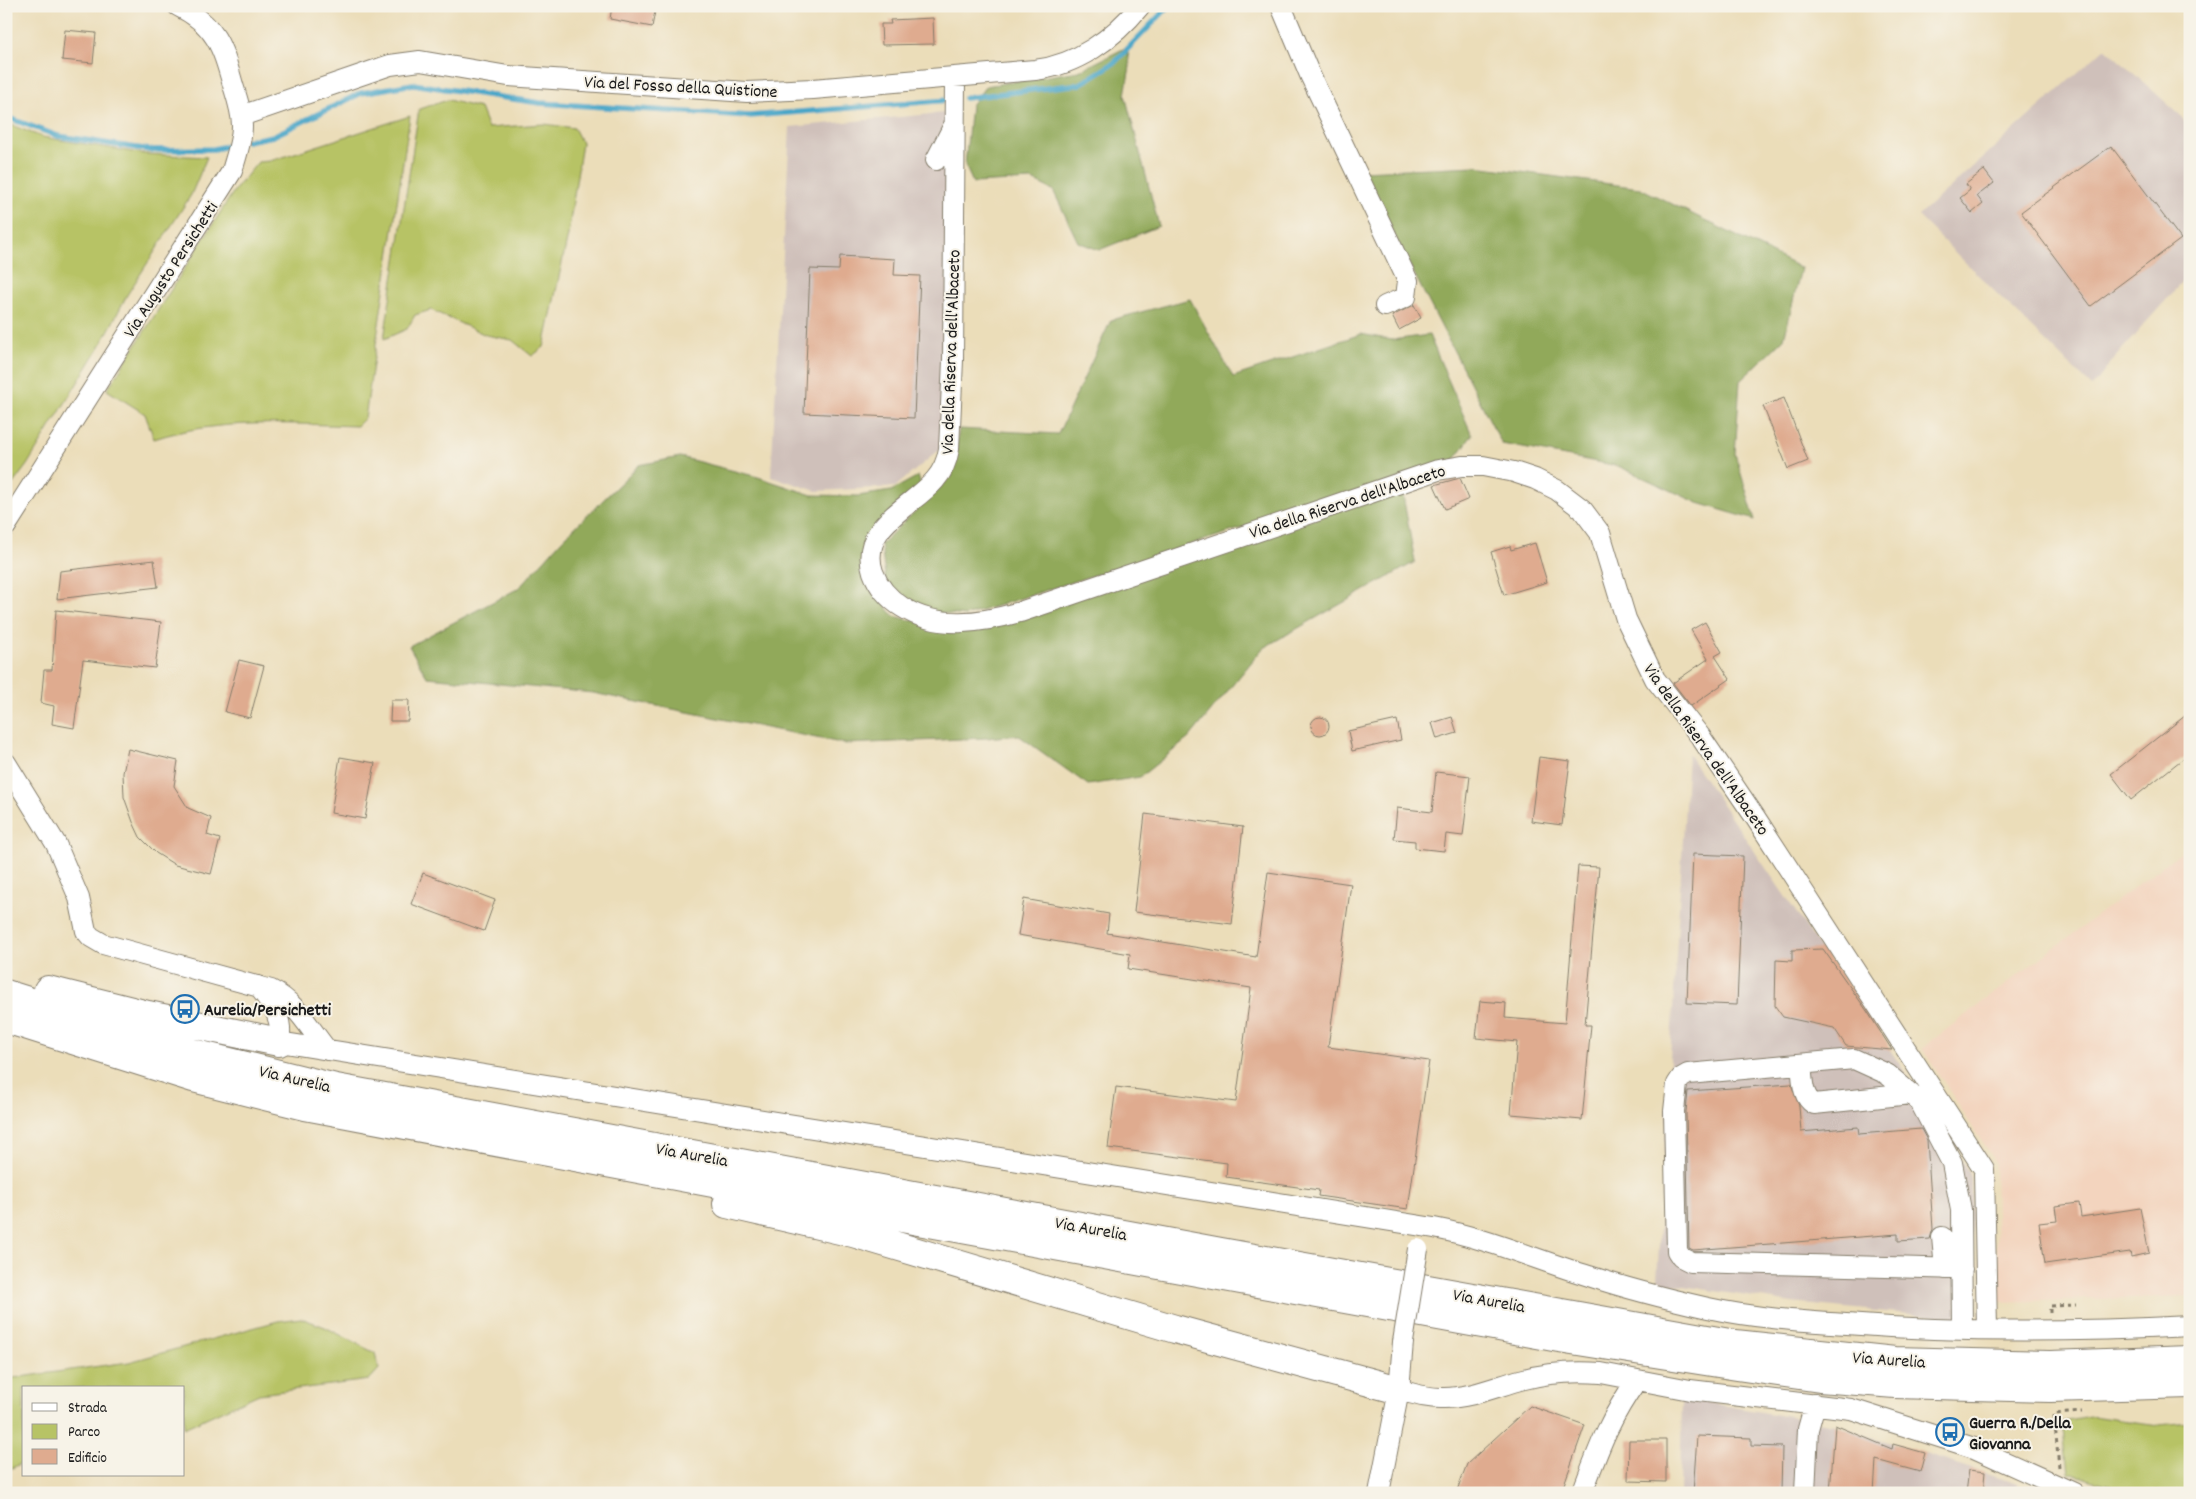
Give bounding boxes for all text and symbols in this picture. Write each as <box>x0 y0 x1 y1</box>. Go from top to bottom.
street label: Via del Fosso della Quistione <box>584 71 778 106</box>
street label: Via Augusto Persichetti <box>119 197 226 343</box>
street label: Via della Riserva dell'Albaceto <box>936 249 969 455</box>
street label: Via della Riserva dell'Albaceto <box>1246 460 1449 547</box>
street label: Via della Riserva dell'Albaceto <box>1636 659 1774 842</box>
bus stop icon: Aurelia/Persichetti <box>170 994 200 1024</box>
place label: Aurelia/Persichetti <box>204 999 332 1024</box>
street label: Via Aurelia <box>256 1060 333 1101</box>
street label: Via Aurelia <box>654 1138 730 1175</box>
street label: Via Aurelia <box>1053 1212 1129 1249</box>
street label: Via Aurelia <box>1451 1284 1527 1321</box>
street label: Via Aurelia <box>1852 1346 1927 1377</box>
legend <box>22 1386 185 1476</box>
text: Strada <box>68 1398 108 1420</box>
place label: Guerra R./Della Giovanna <box>1969 1412 2071 1458</box>
bus stop icon: Guerra R./Della Giovanna <box>1935 1417 1965 1447</box>
text: Parco <box>68 1422 100 1444</box>
text: Edificio <box>68 1448 107 1470</box>

